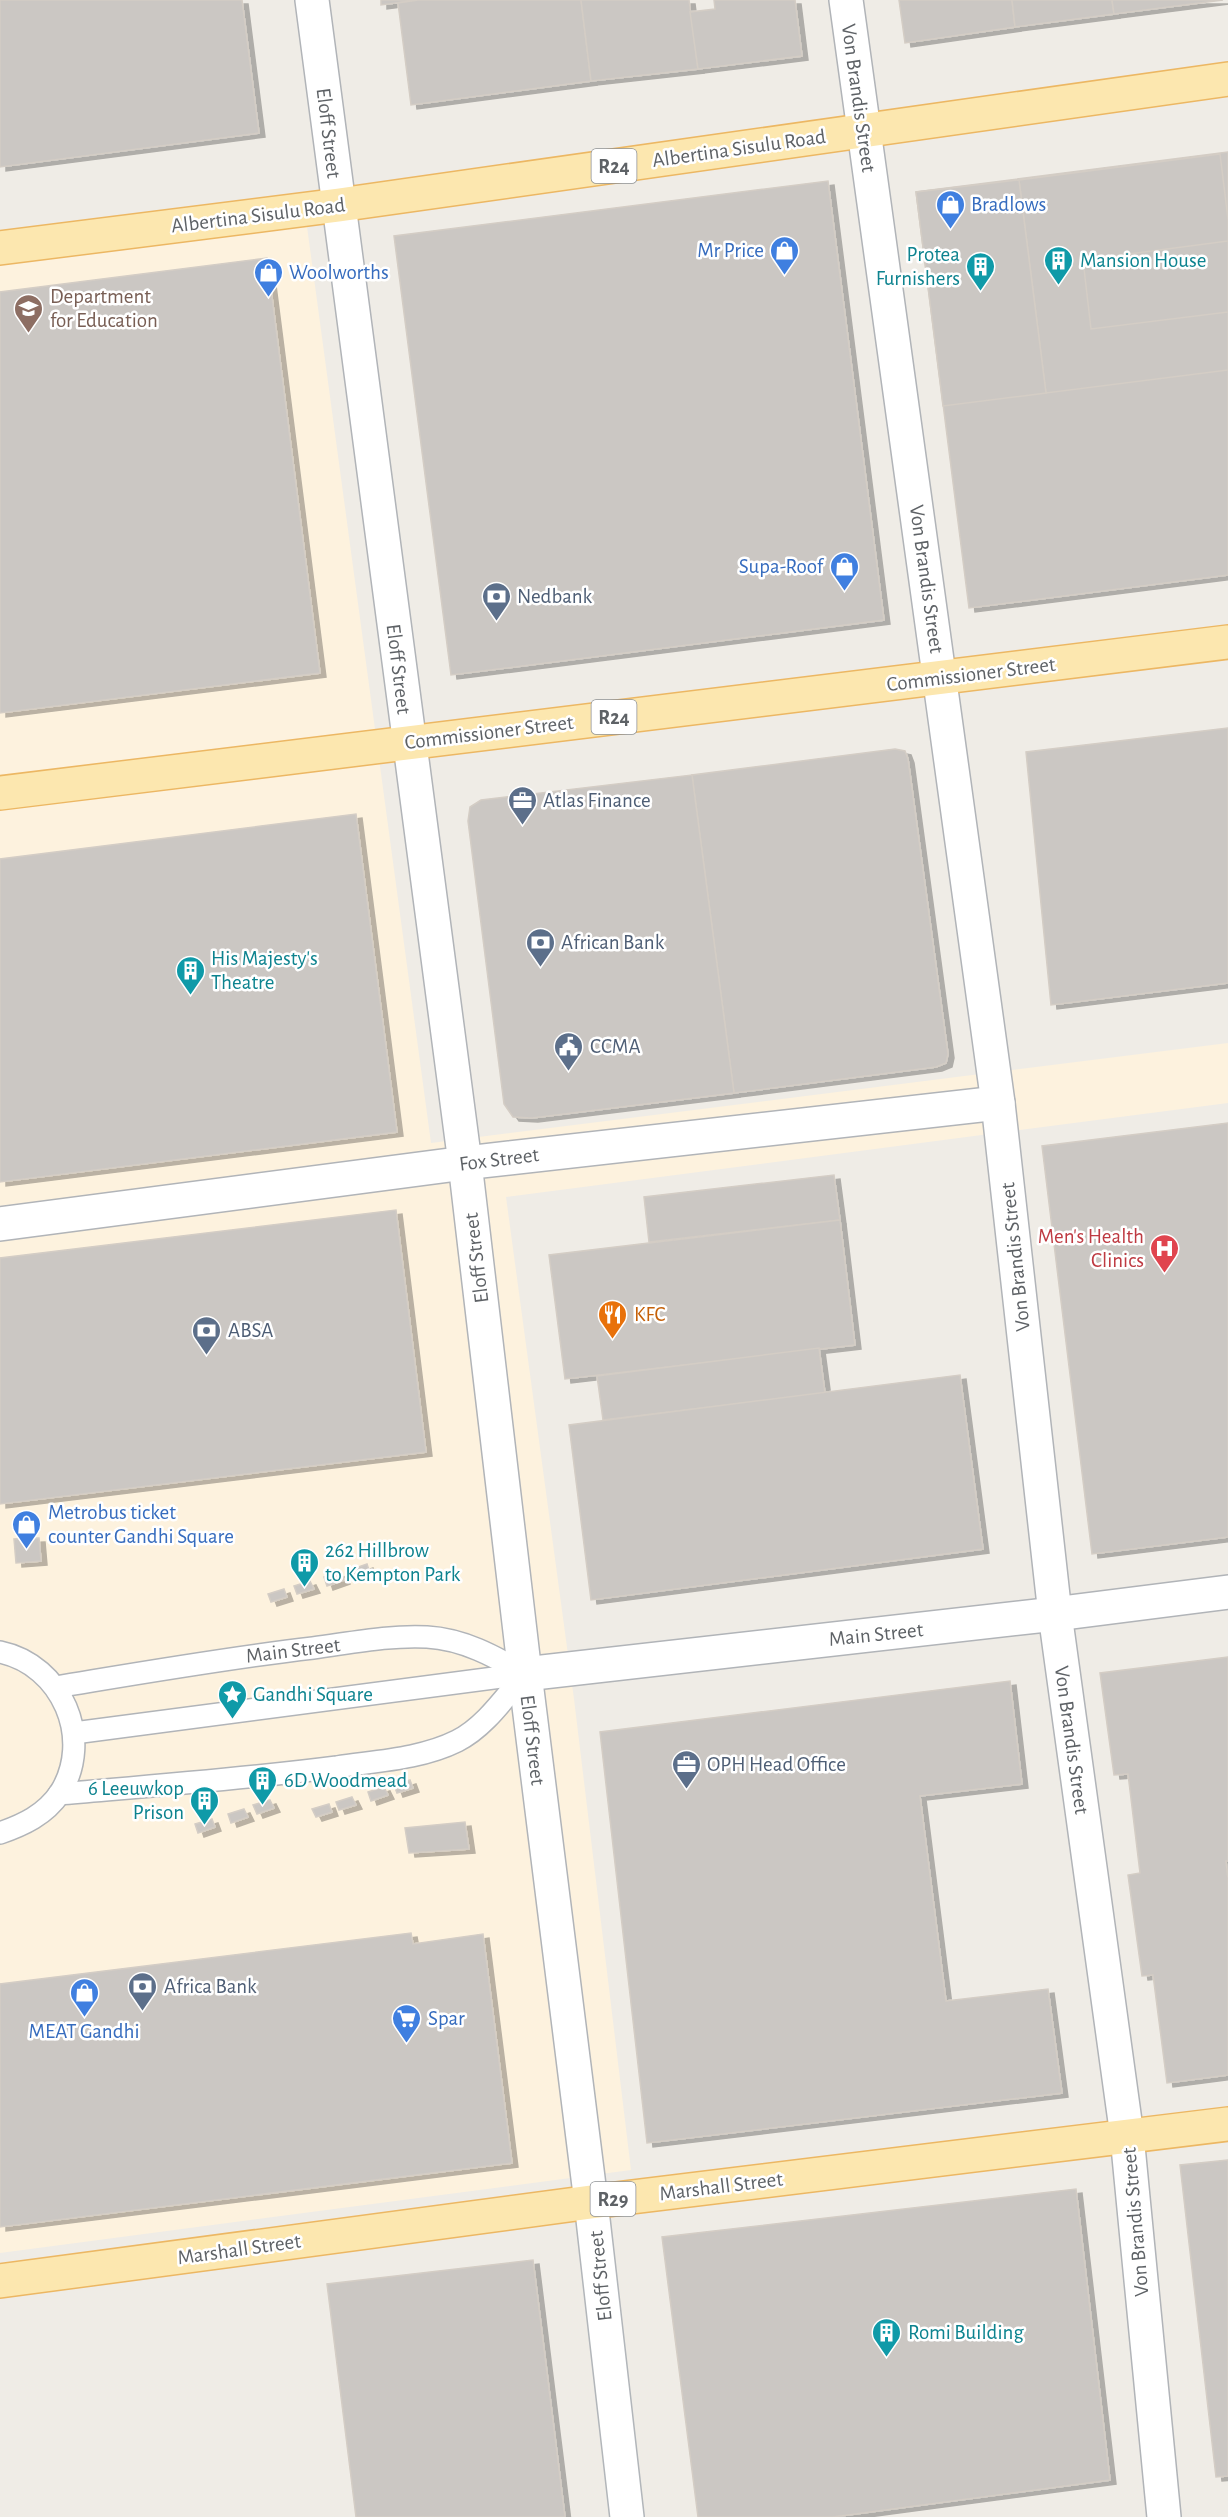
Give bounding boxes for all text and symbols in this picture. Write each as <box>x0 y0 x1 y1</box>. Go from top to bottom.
street label: Von Brandis Street <box>838 22 879 174</box>
street label: Eloff Street <box>313 87 344 180</box>
street label: Albertina Sisulu Road <box>651 126 827 171</box>
road number: R24 <box>592 149 636 183</box>
shop icon: Bradlows <box>934 188 966 230</box>
street label: Albertina Sisulu Road <box>170 194 346 237</box>
place label: Bradlows <box>971 194 1046 215</box>
shop icon: Mr Price <box>769 234 801 276</box>
place label: Mr Price <box>697 240 764 261</box>
place label: Protea Furnishers <box>876 244 960 289</box>
building icon: Mansion House <box>1043 244 1075 286</box>
building icon: Protea Furnishers <box>965 250 997 292</box>
place label: Mansion House <box>1080 250 1206 271</box>
shop icon: Woolworths <box>252 256 284 298</box>
place label: Woolworths <box>289 262 389 283</box>
place label: Department for Education <box>50 286 158 331</box>
school or university icon: Department for Education <box>13 292 45 334</box>
street label: Von Brandis Street <box>906 503 947 655</box>
shop icon: Supa-Roof <box>828 550 860 592</box>
place label: Supa-Roof <box>739 556 825 577</box>
bank icon: Nedbank <box>480 580 512 622</box>
place label: Nedbank <box>517 586 593 607</box>
street label: Eloff Street <box>383 623 414 716</box>
street label: Commissioner Street <box>885 654 1057 695</box>
road number: R24 <box>592 700 636 734</box>
street label: Commissioner Street <box>403 712 575 753</box>
office icon: Atlas Finance <box>506 784 538 826</box>
place label: Atlas Finance <box>543 790 651 811</box>
bank icon: African Bank <box>524 926 556 968</box>
place label: African Bank <box>561 932 665 953</box>
place label: His Majesty's Theatre <box>211 948 318 993</box>
building icon: His Majesty's Theatre <box>174 954 206 996</box>
public building icon: CCMA <box>553 1030 585 1072</box>
place label: CCMA <box>590 1036 641 1057</box>
street label: Fox Street <box>458 1144 541 1175</box>
street label: Von Brandis Street <box>997 1181 1034 1333</box>
street label: Eloff Street <box>461 1211 492 1304</box>
place label: Men's Health Clinics <box>1038 1226 1144 1271</box>
hospital icon: Men's Health Clinics <box>1149 1232 1181 1274</box>
restaurant icon: KFC <box>597 1298 629 1340</box>
place label: KFC <box>634 1304 666 1325</box>
bank icon: ABSA <box>191 1314 223 1356</box>
place label: ABSA <box>228 1320 273 1341</box>
place label: Metrobus ticket counter Gandhi Square <box>48 1502 234 1547</box>
shop icon: Metrobus ticket counter Gandhi Square <box>11 1508 43 1550</box>
place label: 262 Hillbrow to Kempton Park <box>325 1540 461 1585</box>
building icon: 262 Hillbrow to Kempton Park <box>288 1546 320 1588</box>
street label: Main Street <box>828 1619 925 1650</box>
street label: Main Street <box>245 1634 342 1667</box>
street label: Von Brandis Street <box>1051 1664 1092 1816</box>
place icon: Gandhi Square <box>216 1678 248 1720</box>
place label: Gandhi Square <box>253 1684 373 1705</box>
street label: Eloff Street <box>517 1694 548 1787</box>
office icon: OPH Head Office <box>670 1748 702 1790</box>
place label: OPH Head Office <box>707 1754 846 1775</box>
building icon: 6D Woodmead <box>247 1764 279 1806</box>
place label: 6D Woodmead <box>284 1770 407 1791</box>
place label: 6 Leeuwkop Prison <box>88 1778 184 1823</box>
building icon: 6 Leeuwkop Prison <box>189 1784 221 1826</box>
bank icon: Africa Bank <box>127 1970 159 2012</box>
shop icon: MEAT Gandhi <box>68 1976 100 2018</box>
place label: Africa Bank <box>164 1976 257 1997</box>
supermarket icon: Spar <box>391 2002 423 2044</box>
place label: Spar <box>428 2008 465 2029</box>
place label: MEAT Gandhi <box>28 2021 140 2042</box>
street label: Von Brandis Street <box>1118 2146 1152 2298</box>
street label: Marshall Street <box>658 2168 784 2204</box>
road number: R29 <box>590 2182 636 2216</box>
street label: Eloff Street <box>585 2229 616 2322</box>
street label: Marshall Street <box>176 2230 302 2269</box>
building icon: Romi Building <box>871 2316 903 2358</box>
place label: Romi Building <box>908 2322 1024 2343</box>

